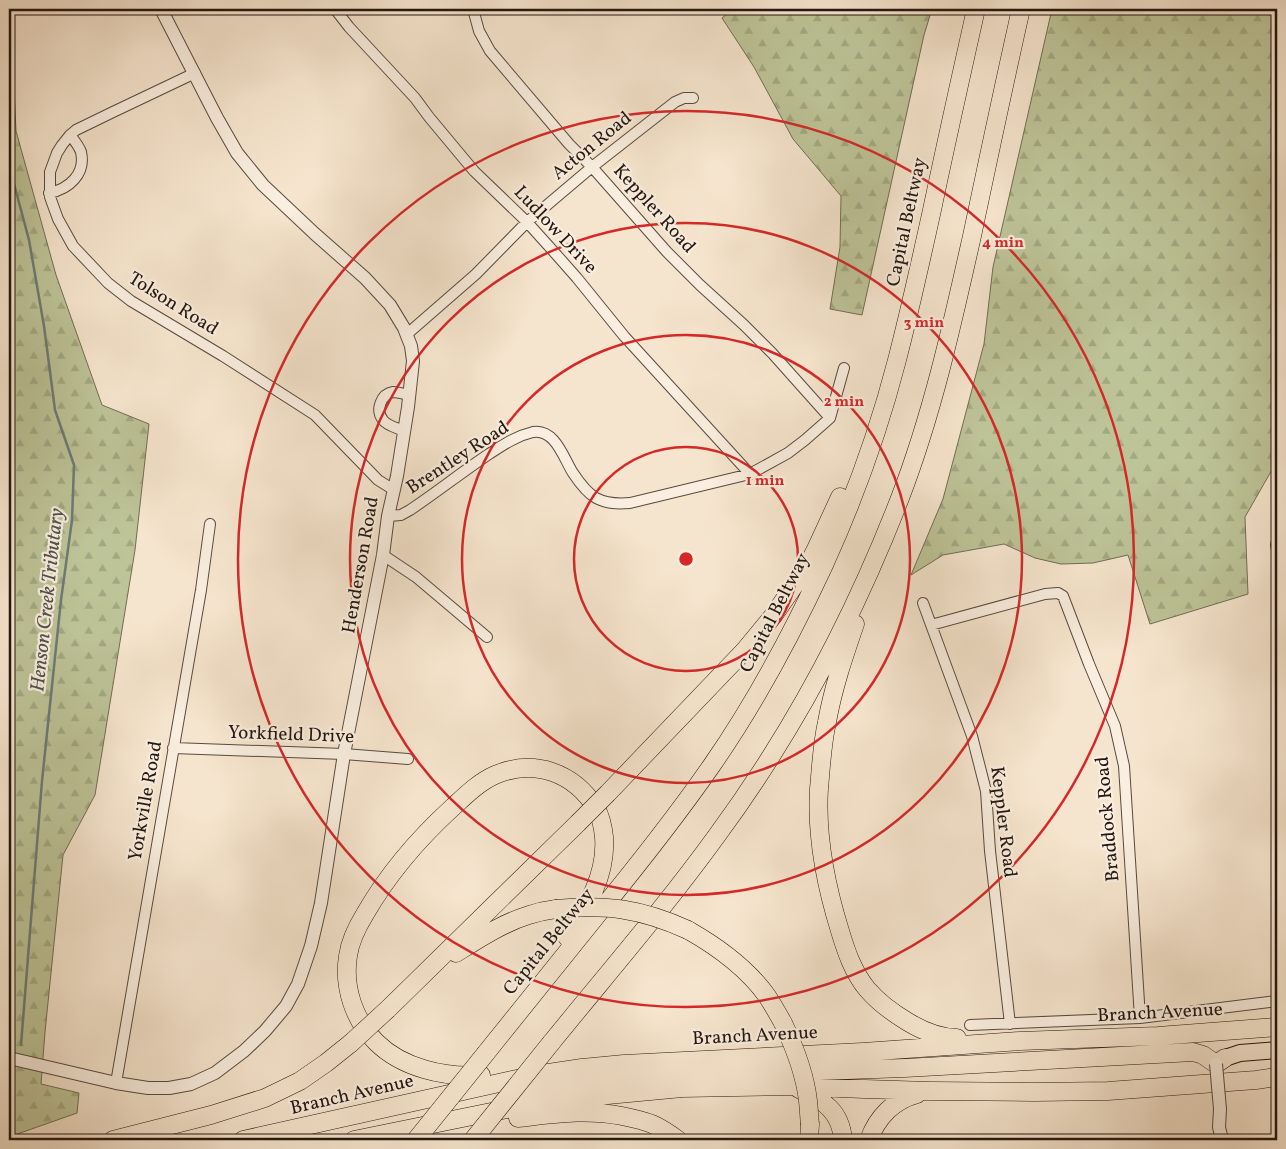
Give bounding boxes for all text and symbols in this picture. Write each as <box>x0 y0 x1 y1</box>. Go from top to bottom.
street label: Acton Road <box>546 106 638 186</box>
street label: Capital Beltway <box>881 155 933 289</box>
street label: Keppler Road <box>607 159 701 259</box>
street label: Ludlow Drive <box>507 180 603 280</box>
text: 4 min <box>982 233 1024 254</box>
street label: Tolson Road <box>123 266 223 342</box>
text: 3 min <box>904 313 944 334</box>
text: 2 min <box>824 392 864 413</box>
street label: Brentley Road <box>402 415 514 501</box>
text: 1 min <box>746 471 784 492</box>
street label: Henderson Road <box>336 494 386 636</box>
water label: Henson Creek Tributary <box>24 507 72 693</box>
street label: Capital Beltway <box>734 549 816 677</box>
centre of rings <box>677 550 695 568</box>
street label: Yorkfield Drive <box>227 720 355 750</box>
street label: Yorkville Road <box>123 739 169 863</box>
street label: Braddock Road <box>1090 755 1126 883</box>
street label: Keppler Road <box>983 765 1023 879</box>
street label: Capital Beltway <box>498 883 600 1001</box>
street label: Branch Avenue <box>1096 997 1224 1029</box>
street label: Branch Avenue <box>691 1020 819 1052</box>
street label: Branch Avenue <box>288 1068 416 1122</box>

